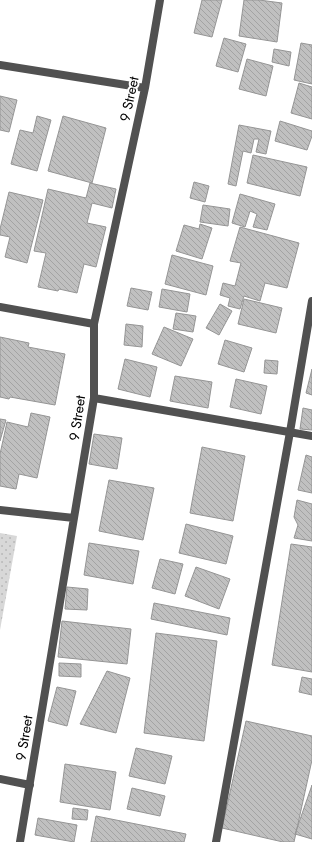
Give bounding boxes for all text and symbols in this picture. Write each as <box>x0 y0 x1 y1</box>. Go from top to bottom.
street label: 9 Street <box>114 74 144 123</box>
street label: 9 Street <box>64 393 90 442</box>
street label: 9 Street <box>11 713 38 762</box>

